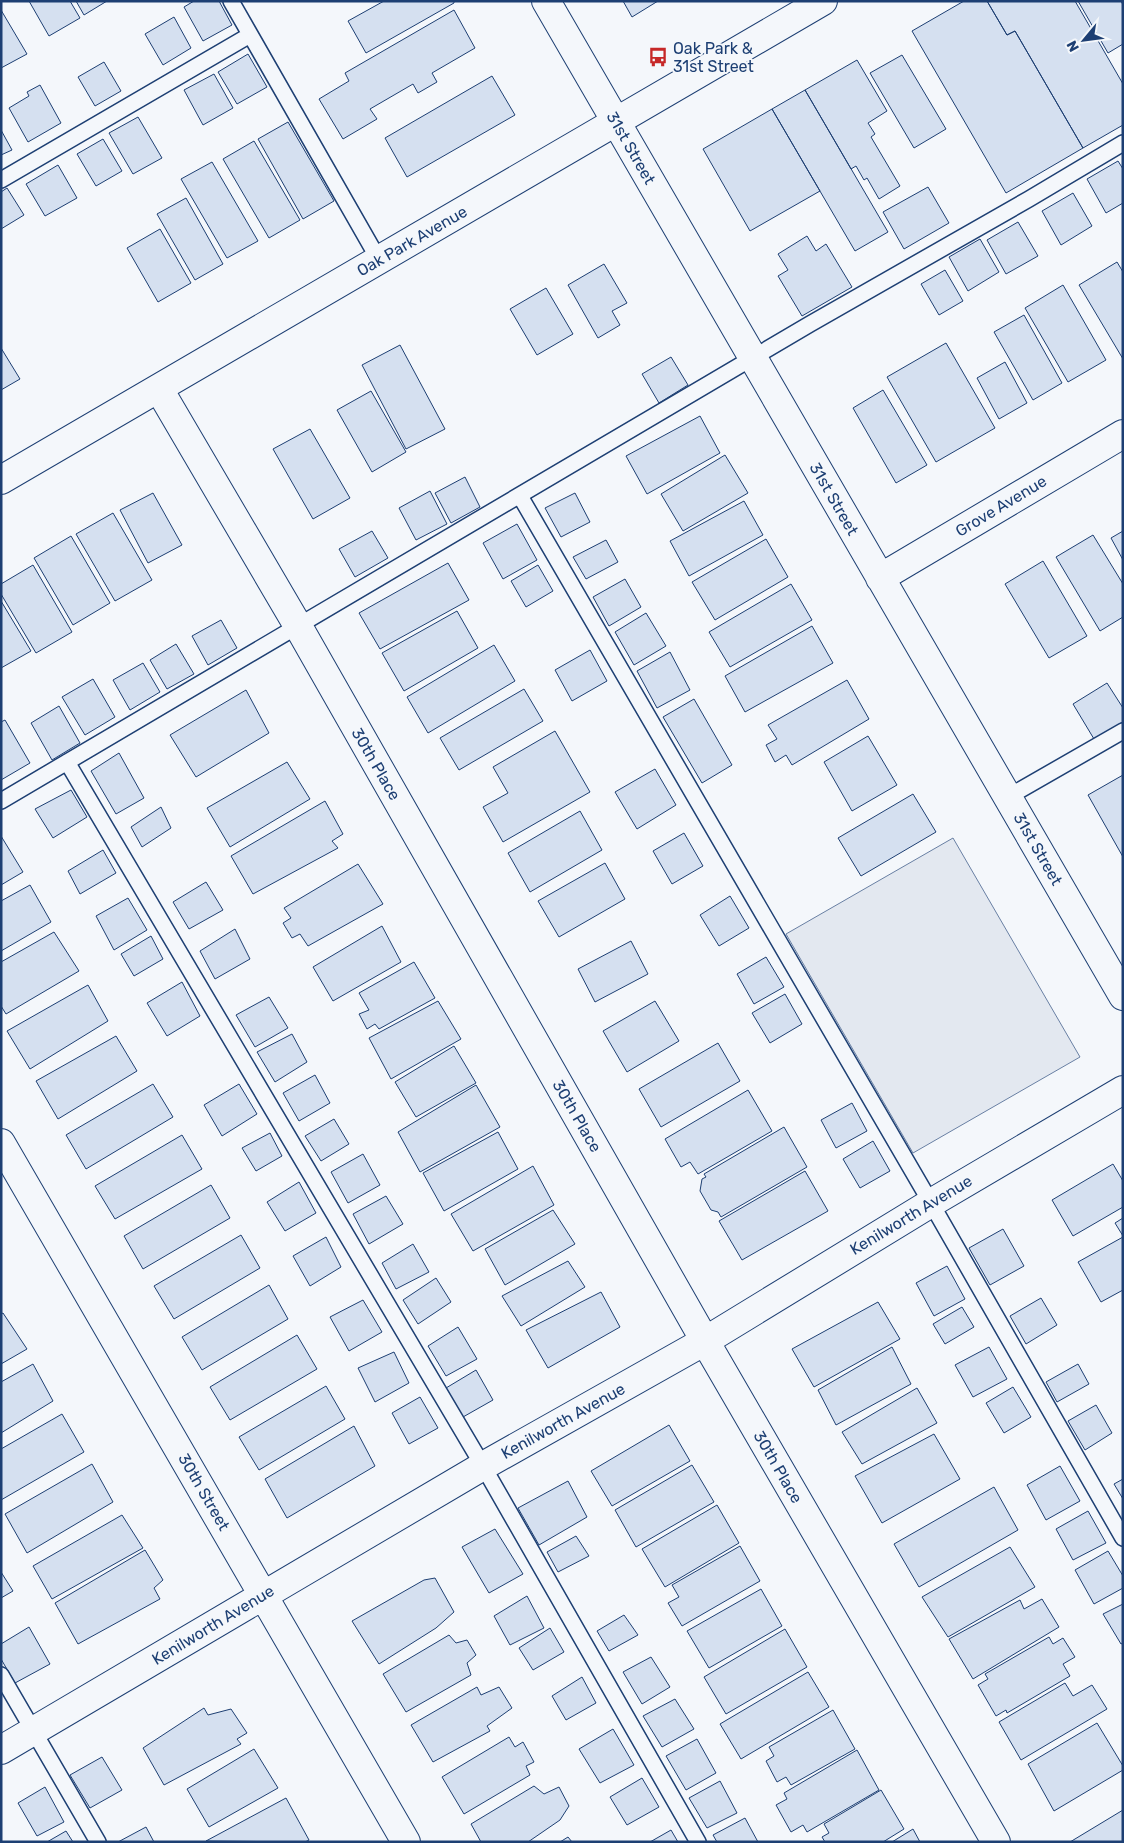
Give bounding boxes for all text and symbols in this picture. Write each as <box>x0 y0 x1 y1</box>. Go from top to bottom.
north arrow <box>1059 15 1109 65</box>
text: N <box>1063 38 1083 55</box>
place label: Oak Park & 31st Street <box>673 39 754 76</box>
bus stop icon: Oak Park & 31st Street <box>647 46 669 68</box>
street label: 31st Street <box>603 108 659 188</box>
street label: Oak Park Avenue <box>353 202 471 280</box>
street label: 31st Street <box>806 459 862 539</box>
street label: Grove Avenue <box>952 471 1050 541</box>
street label: 30th Place <box>348 724 404 804</box>
street label: 31st Street <box>1010 809 1066 889</box>
street label: 30th Place <box>549 1076 605 1156</box>
street label: Kenilworth Avenue <box>847 1171 975 1259</box>
street label: Kenilworth Avenue <box>498 1379 628 1463</box>
street label: 30th Place <box>750 1427 806 1507</box>
street label: 30th Street <box>174 1450 234 1534</box>
street label: Kenilworth Avenue <box>149 1581 277 1669</box>

